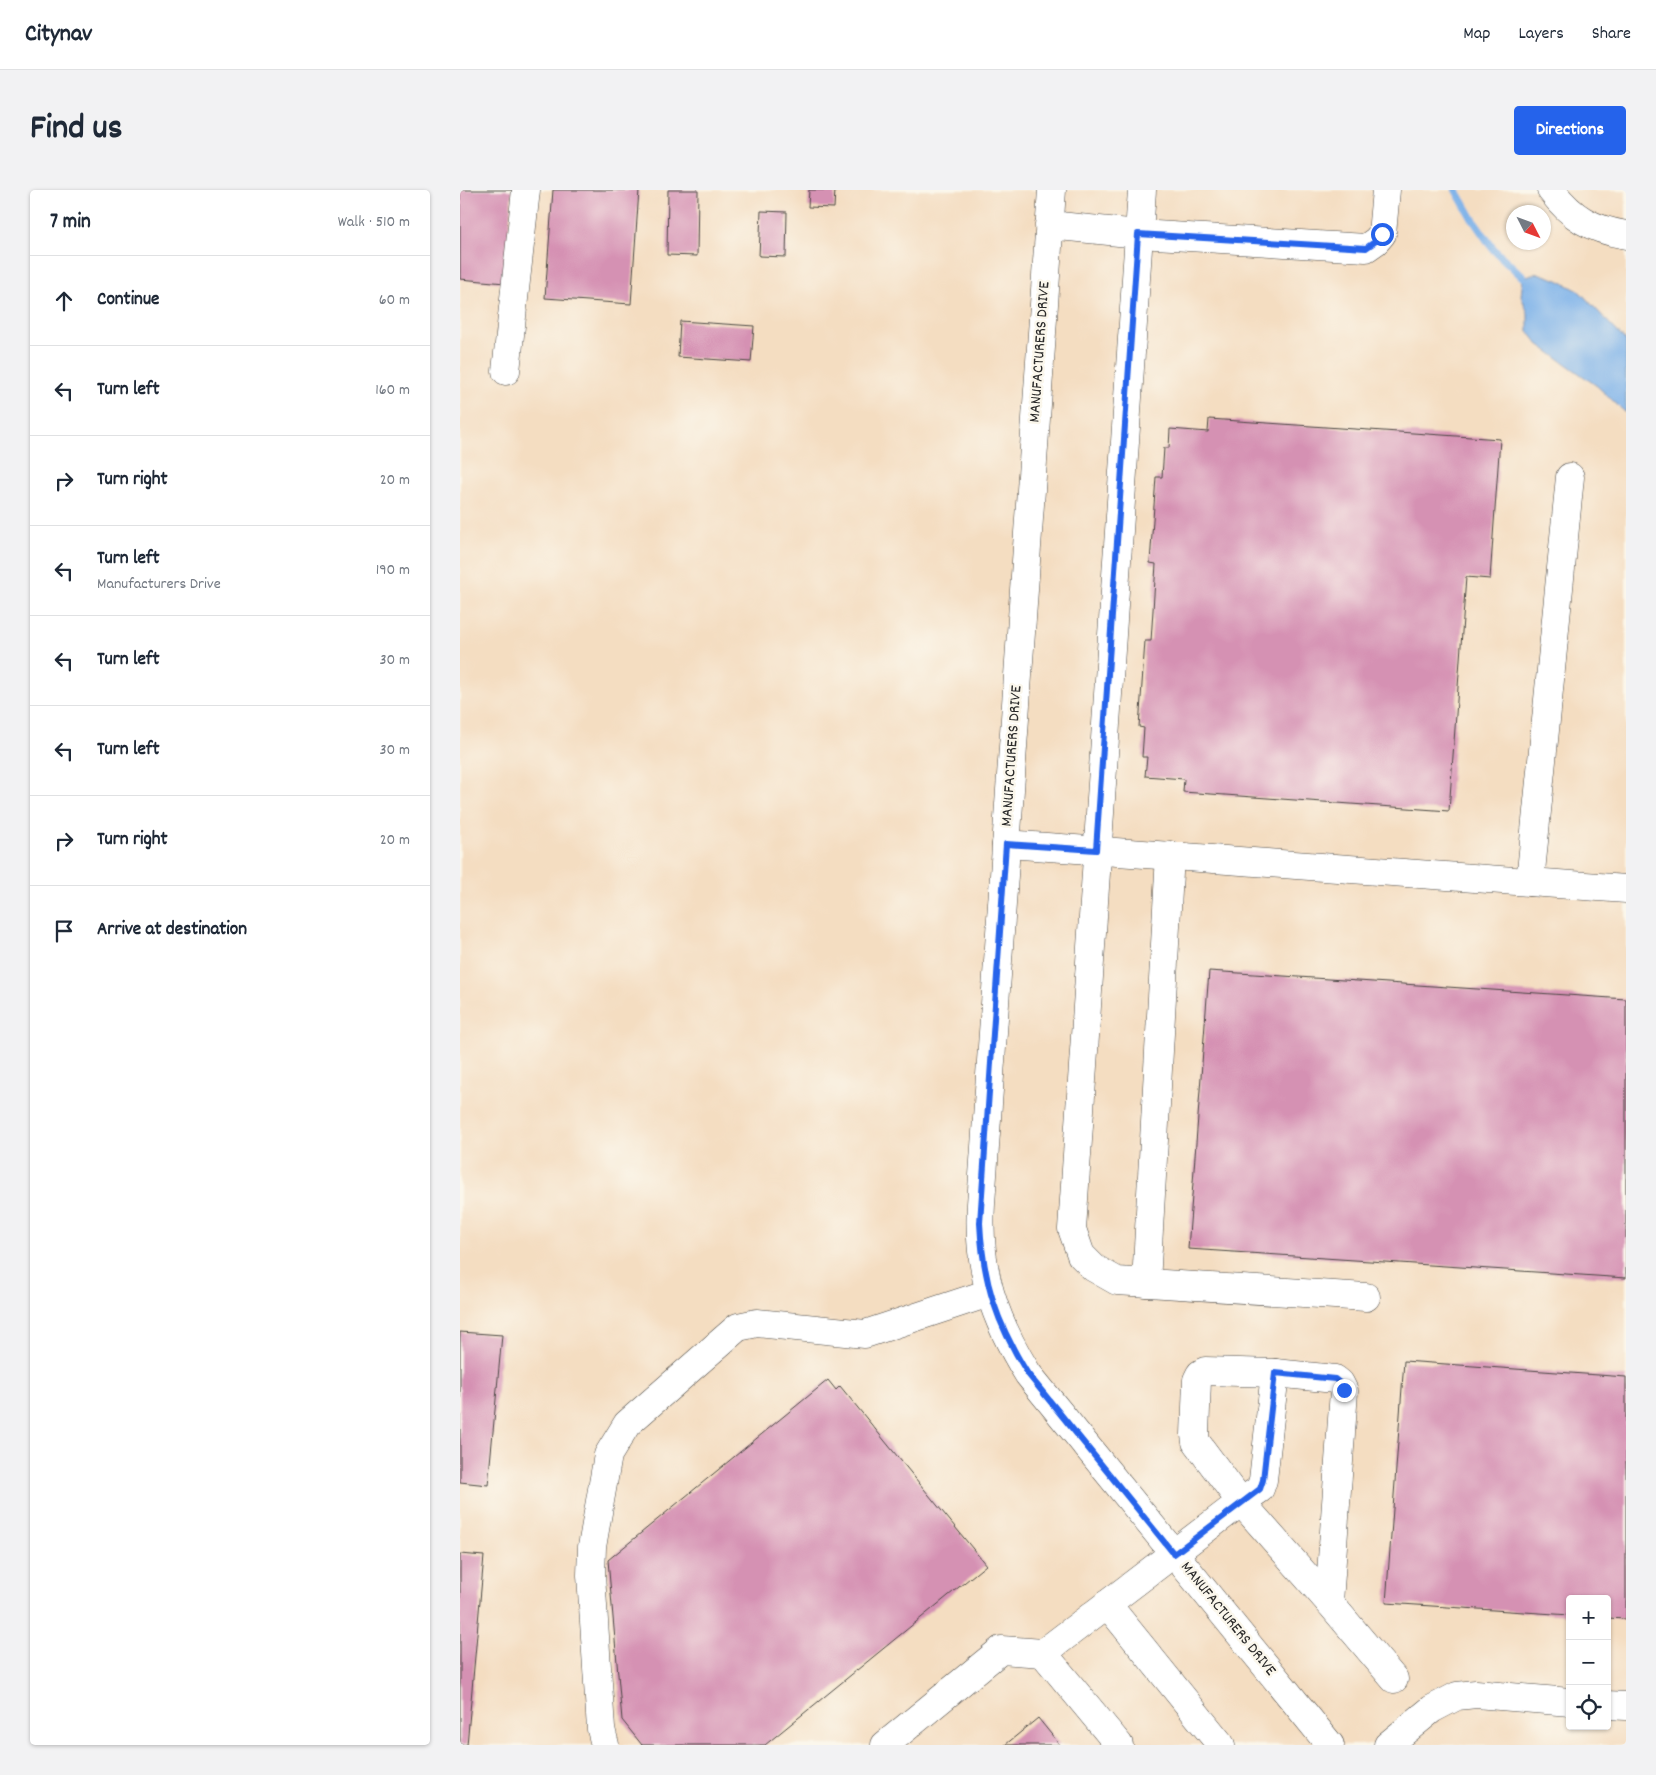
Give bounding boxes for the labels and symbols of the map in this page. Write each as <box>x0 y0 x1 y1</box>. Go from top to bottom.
north arrow <box>1506 205 1551 250</box>
route start <box>1371 223 1394 246</box>
street label: MANUFACTURERS DRIVE <box>1024 280 1056 423</box>
street label: MANUFACTURERS DRIVE <box>996 684 1028 827</box>
route end <box>1333 1379 1356 1402</box>
street label: MANUFACTURERS DRIVE <box>1175 1557 1282 1682</box>

